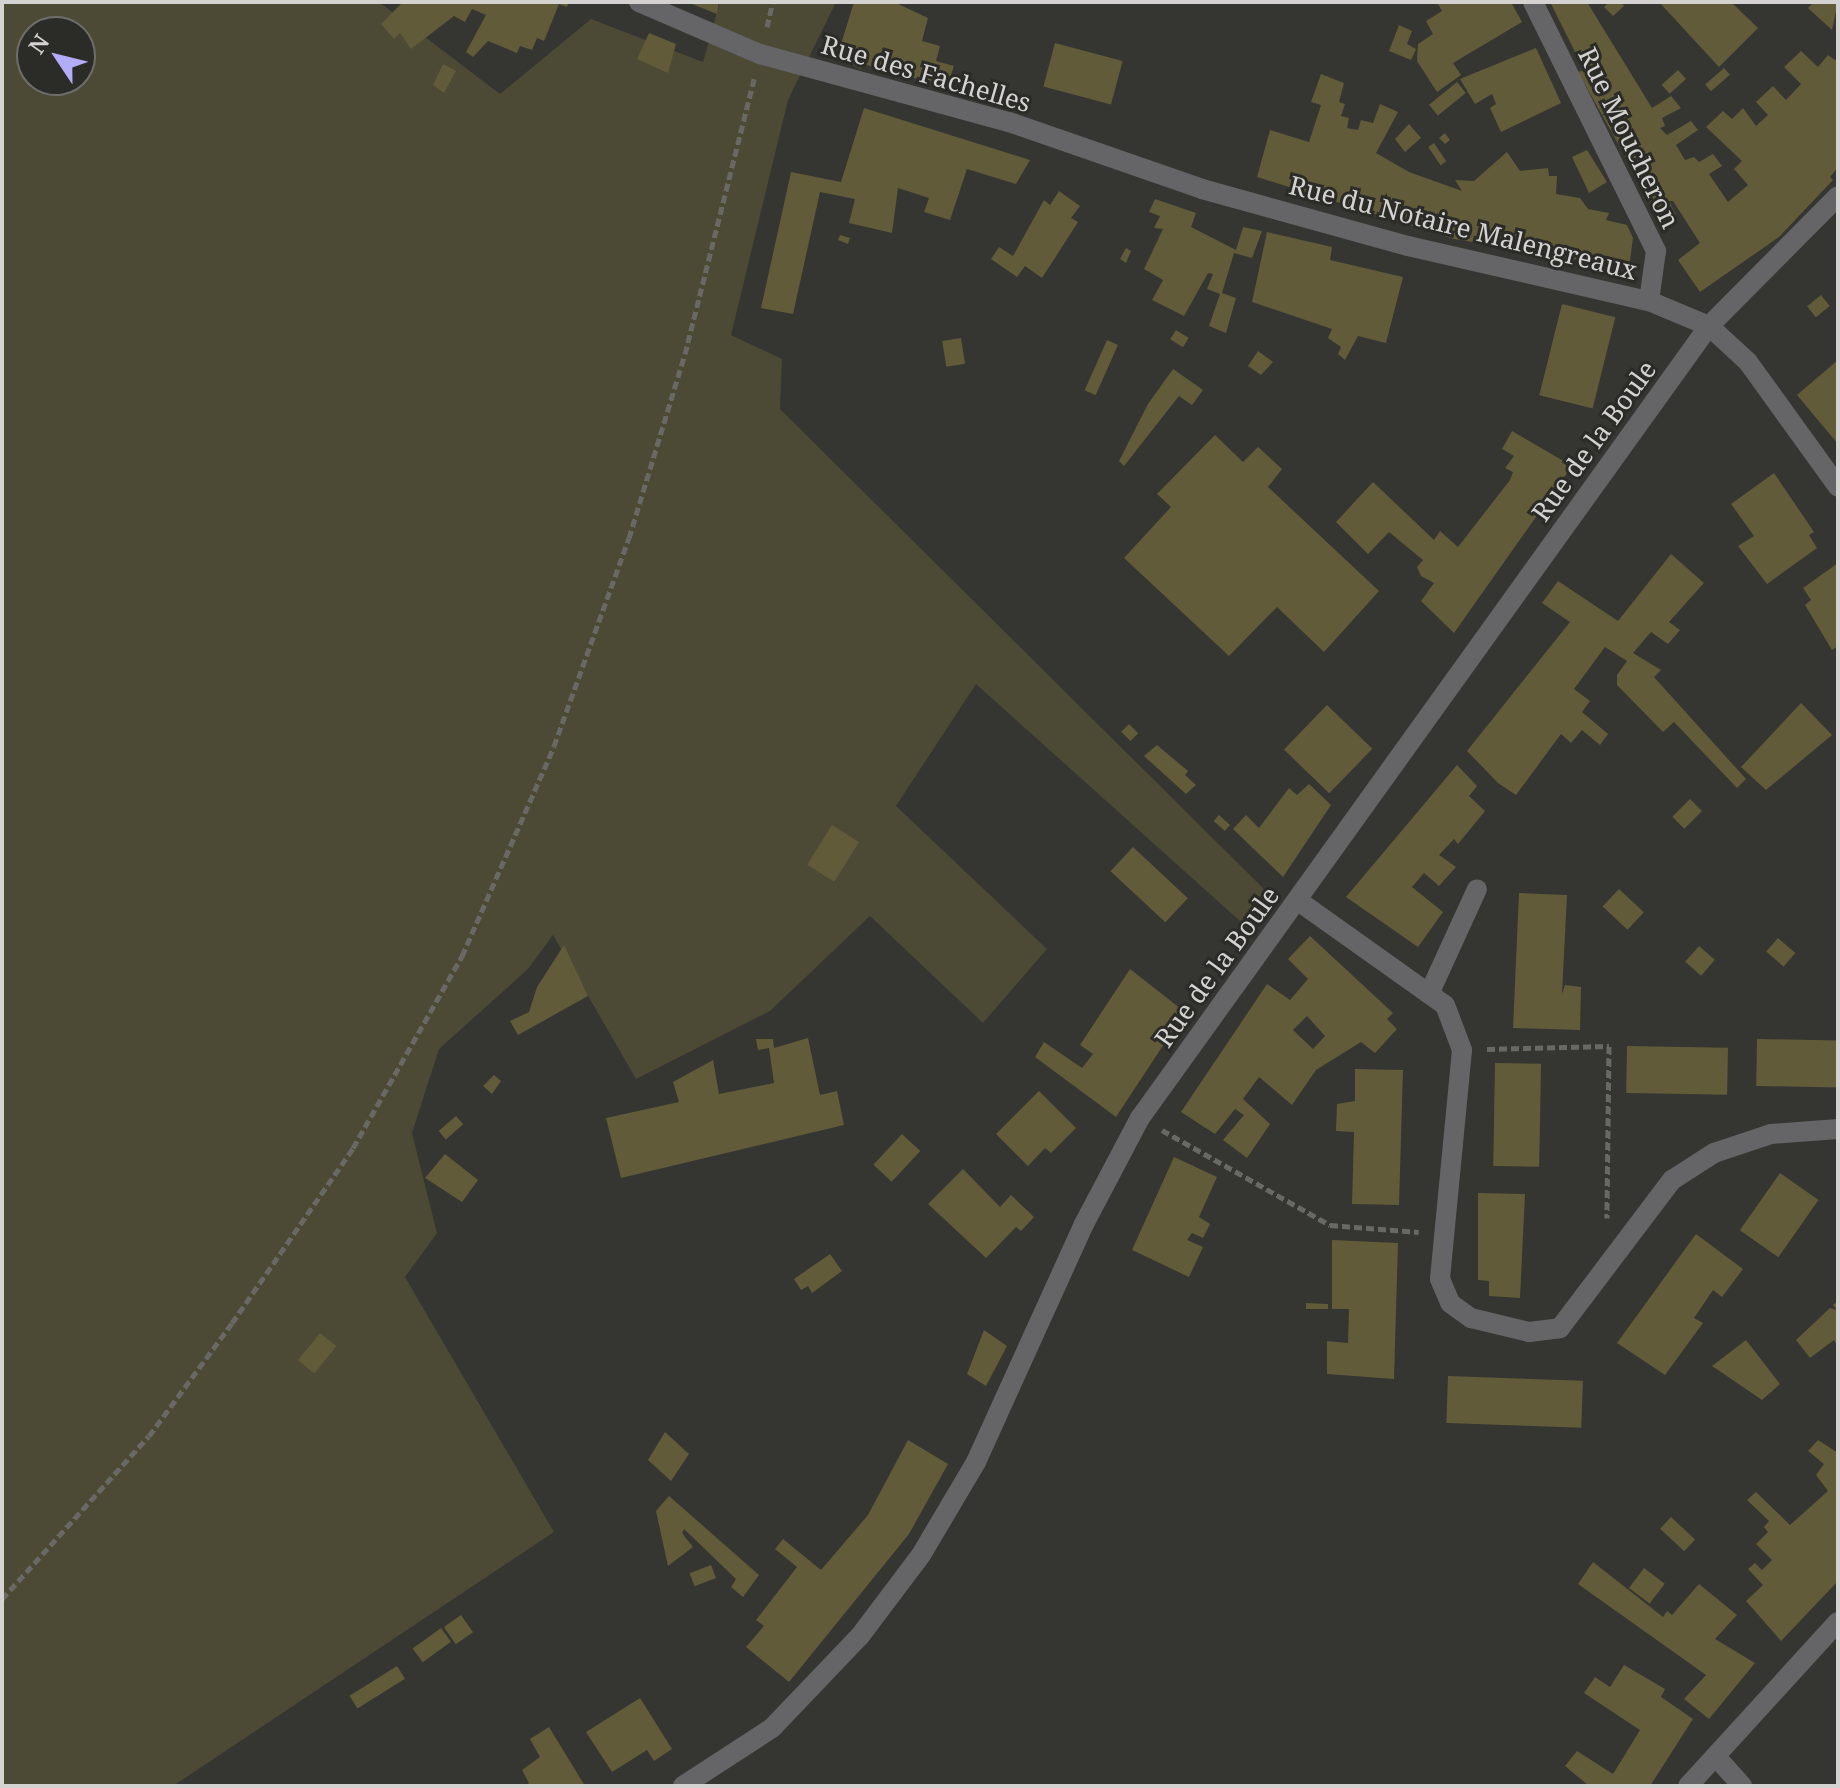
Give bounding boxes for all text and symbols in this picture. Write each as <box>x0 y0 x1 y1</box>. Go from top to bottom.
north arrow <box>16 16 96 96</box>
text: N <box>21 28 55 59</box>
street label: Rue des Fachelles <box>818 29 1034 119</box>
street label: Rue Moucheron <box>1572 42 1686 234</box>
street label: Rue du Notaire Malengreaux <box>1286 170 1640 286</box>
street label: Rue de la Boule <box>1525 355 1663 527</box>
street label: Rue de la Boule <box>1148 881 1286 1053</box>

